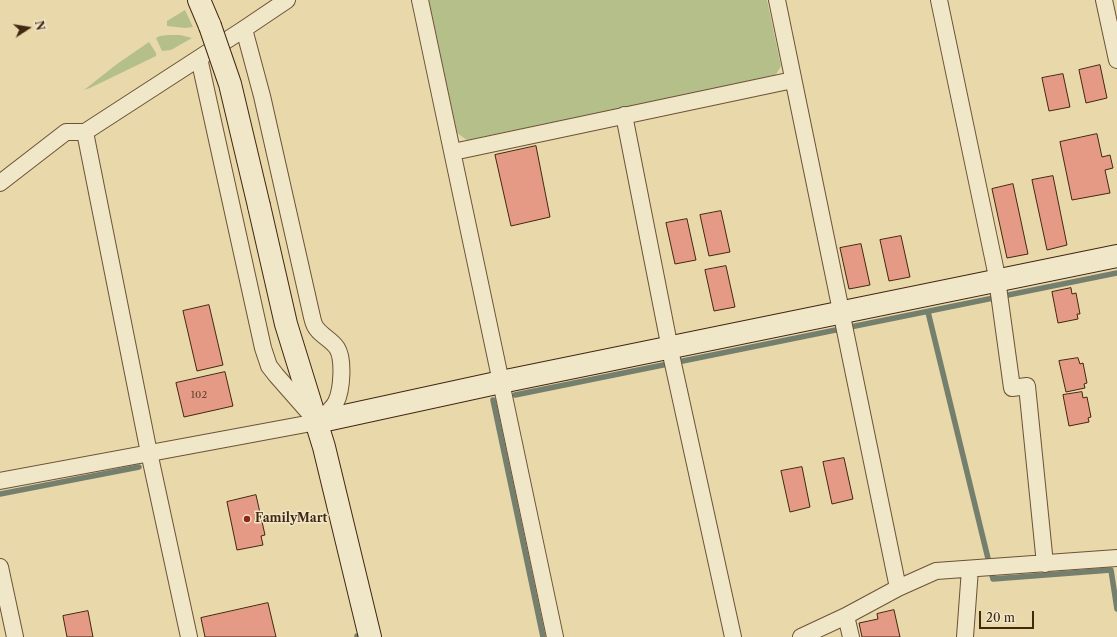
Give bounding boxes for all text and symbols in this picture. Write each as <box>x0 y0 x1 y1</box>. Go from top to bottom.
north arrow <box>8 8 48 48</box>
text: N <box>32 19 48 32</box>
house number: 102 <box>191 389 207 401</box>
place label: FamilyMart <box>255 512 327 526</box>
marker: FamilyMart <box>242 514 252 524</box>
scale bar <box>981 603 1036 629</box>
text: 20 m <box>986 610 1015 625</box>

